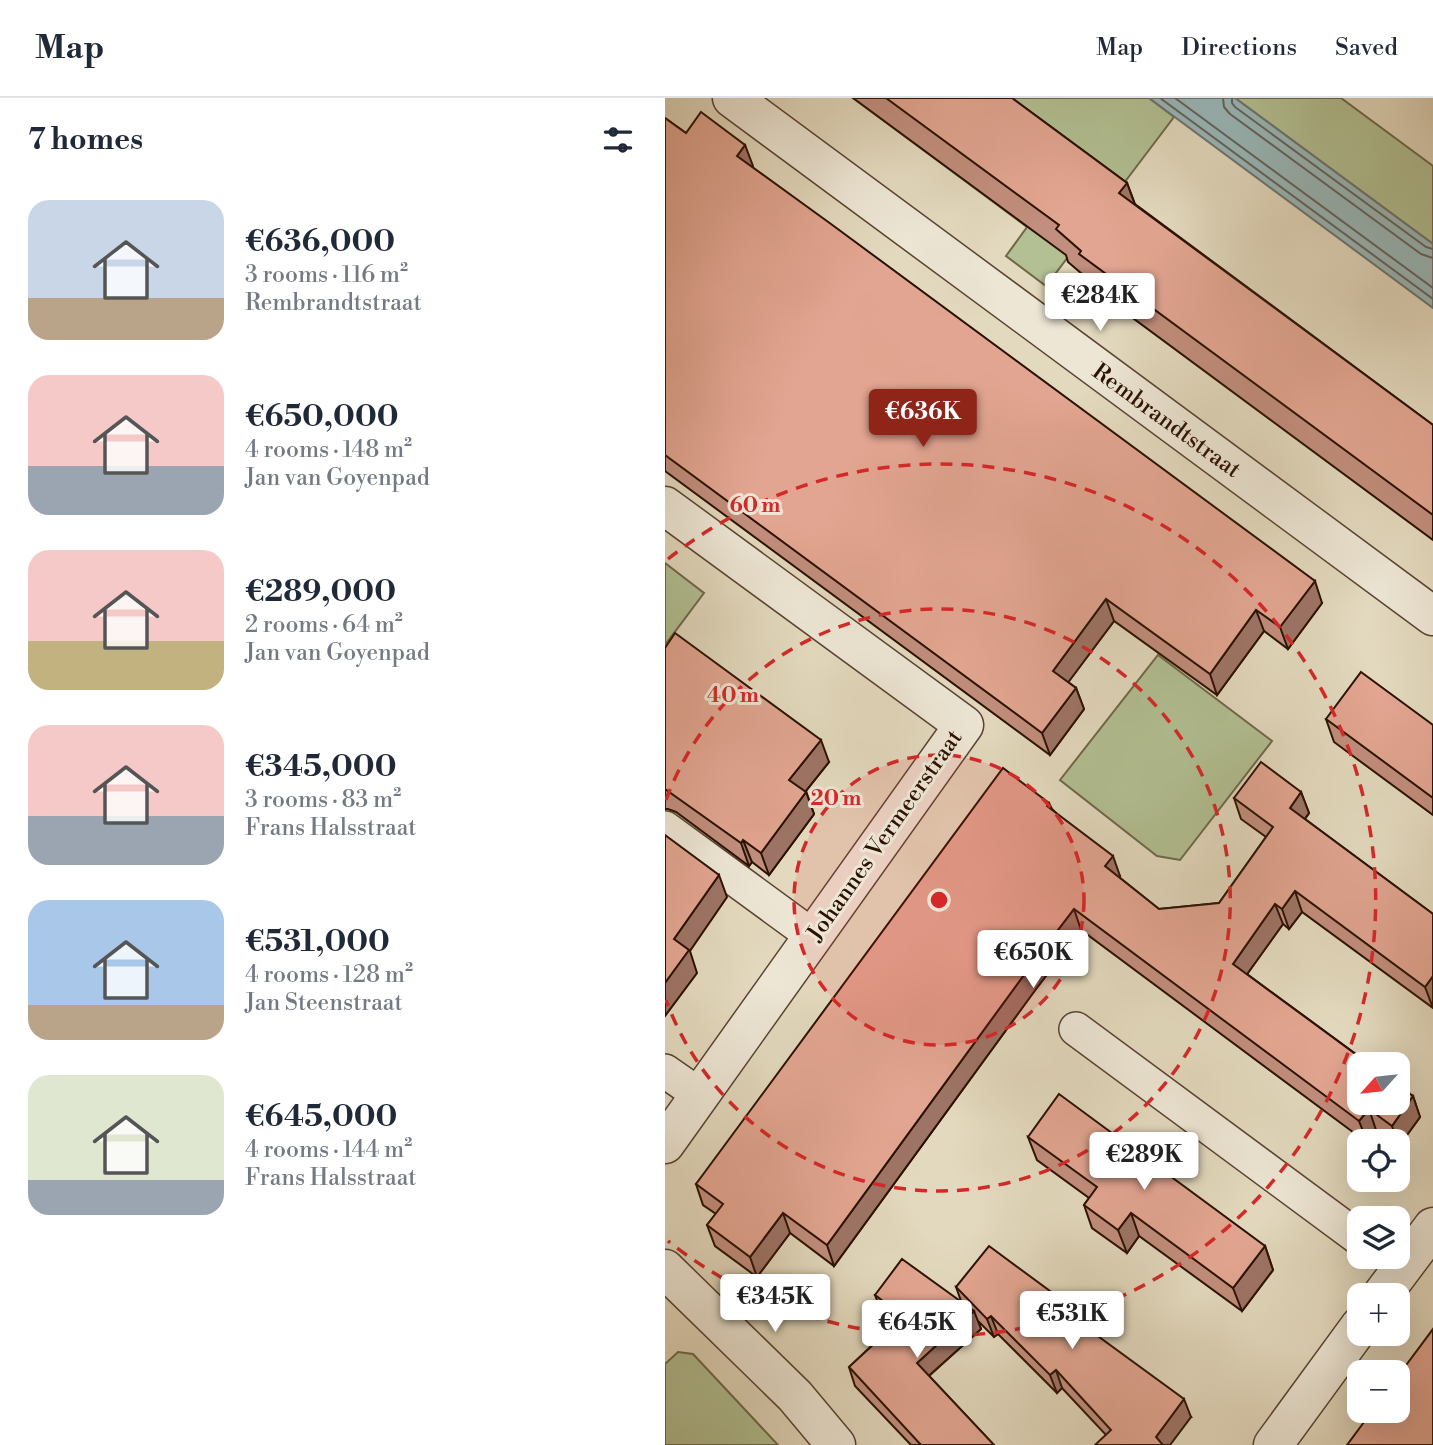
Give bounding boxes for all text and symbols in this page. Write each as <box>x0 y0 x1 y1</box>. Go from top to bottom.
text: Map <box>35 28 104 69</box>
text: Map <box>1096 33 1143 63</box>
text: Directions <box>1181 33 1297 63</box>
text: Saved <box>1335 33 1398 63</box>
text: 7 homes <box>28 121 143 159</box>
icon: filters <box>599 121 637 159</box>
text: €636,000 <box>245 223 395 261</box>
icon: home <box>84 228 168 312</box>
text: 3 rooms · 116 m² <box>245 261 408 289</box>
pin: €284K <box>1051 274 1149 333</box>
text: €284K <box>1061 282 1139 310</box>
text: Rembrandtstraat <box>245 289 422 317</box>
street label: Rembrandtstraat <box>1087 358 1246 484</box>
pin: €636K <box>874 390 972 449</box>
text: €650,000 <box>245 398 399 436</box>
text: €636K <box>885 398 961 426</box>
icon: home <box>84 403 168 487</box>
text: 4 rooms · 148 m² <box>245 436 412 464</box>
text: Jan van Goyenpad <box>245 464 430 492</box>
text: 60 m <box>730 493 780 519</box>
text: €289,000 <box>245 573 396 611</box>
icon: home <box>84 578 168 662</box>
text: 2 rooms · 64 m² <box>245 611 403 639</box>
text: Jan van Goyenpad <box>245 639 430 667</box>
text: 40 m <box>707 683 759 709</box>
street label: Johannes Vermeerstraat <box>801 725 968 947</box>
text: €345,000 <box>245 748 396 786</box>
icon: home <box>84 753 168 837</box>
text: 3 rooms · 83 m² <box>245 786 401 814</box>
text: 20 m <box>811 786 861 812</box>
text: Frans Halsstraat <box>245 814 416 842</box>
centre of rings <box>927 888 951 912</box>
text: €531,000 <box>245 923 390 961</box>
icon: home <box>84 928 168 1012</box>
pin: €650K <box>984 930 1082 990</box>
text: €650K <box>993 939 1073 967</box>
text: 4 rooms · 128 m² <box>245 961 413 989</box>
text: Jan Steenstraat <box>245 989 403 1017</box>
north arrow <box>1347 1052 1411 1115</box>
map controls <box>1347 1052 1410 1423</box>
text: €645,000 <box>245 1098 397 1136</box>
icon: home <box>84 1103 168 1187</box>
button: locate <box>1347 1129 1410 1192</box>
pin: €289K <box>1095 1132 1193 1192</box>
text: 4 rooms · 144 m² <box>245 1136 412 1164</box>
text: €289K <box>1105 1141 1183 1169</box>
text: Frans Halsstraat <box>245 1164 416 1192</box>
button: layers <box>1347 1206 1410 1269</box>
pin: €345K <box>726 1274 824 1334</box>
text: €345K <box>736 1283 814 1311</box>
button: + <box>1347 1283 1410 1346</box>
pin: €531K <box>1023 1292 1121 1351</box>
pin: €645K <box>868 1300 966 1360</box>
text: €531K <box>1036 1300 1108 1328</box>
text: €645K <box>878 1309 956 1337</box>
button: − <box>1347 1360 1410 1423</box>

